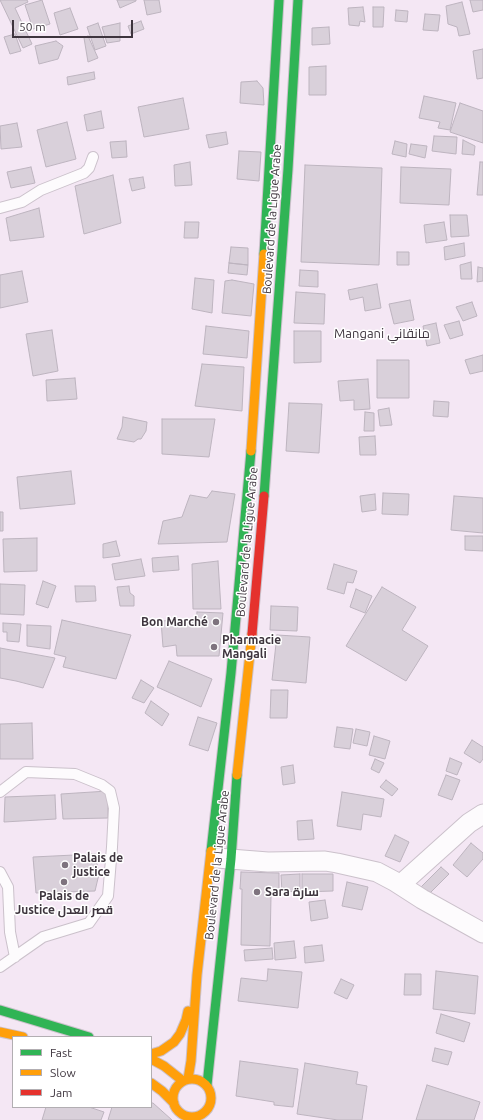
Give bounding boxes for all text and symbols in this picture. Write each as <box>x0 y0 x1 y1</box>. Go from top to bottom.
scale bar <box>14 12 135 38</box>
text: 50 m <box>19 20 46 33</box>
street label: Boulevard de la Ligue Arabe <box>260 144 284 294</box>
district label: Mangani مانقاني <box>334 326 430 342</box>
street label: Boulevard de la Ligue Arabe <box>233 466 261 618</box>
place label: Bon Marché <box>141 615 208 629</box>
marker: Bon Marché <box>211 617 221 627</box>
place label: Pharmacie Mangali <box>222 633 281 661</box>
marker: Pharmacie Mangali <box>209 642 219 652</box>
street label: Boulevard de la Ligue Arabe <box>202 789 232 941</box>
place label: Palais de justice <box>73 851 123 879</box>
marker: Palais de justice <box>60 860 70 870</box>
marker: Palais de Justice قصر العدل <box>59 877 69 887</box>
place label: Sara سارة <box>265 885 319 899</box>
marker: Sara سارة <box>252 887 262 897</box>
place label: Palais de Justice قصر العدل <box>15 889 113 917</box>
legend <box>12 1036 152 1108</box>
text: Fast <box>50 1046 72 1059</box>
text: Slow <box>50 1066 76 1079</box>
text: Jam <box>50 1086 72 1099</box>

